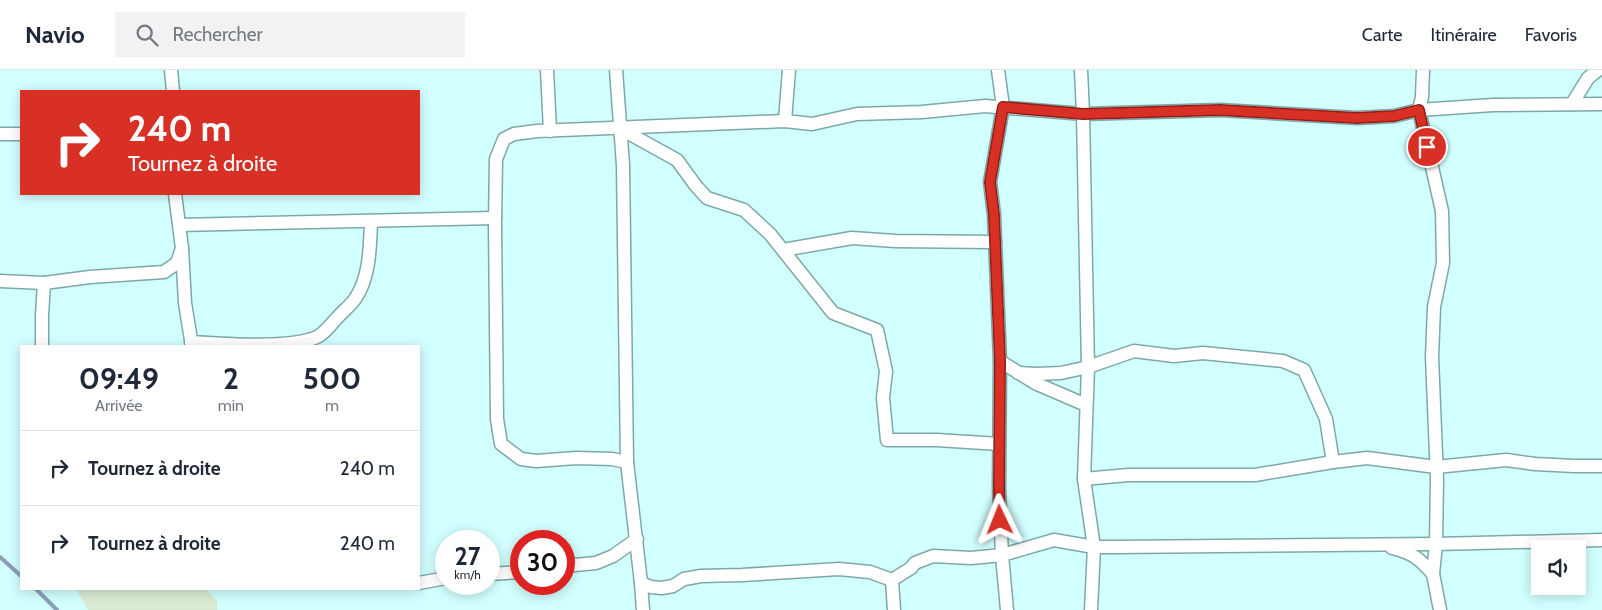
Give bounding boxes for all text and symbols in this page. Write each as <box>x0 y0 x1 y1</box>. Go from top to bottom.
search box <box>115 12 465 57</box>
text: Navio <box>25 20 85 49</box>
icon: search <box>133 21 161 49</box>
text: Rechercher <box>173 23 262 46</box>
text: Carte <box>1362 24 1402 46</box>
text: Itinéraire <box>1430 24 1497 46</box>
text: Favoris <box>1525 24 1577 46</box>
text: 240 m <box>128 107 231 150</box>
icon: right <box>45 110 110 175</box>
pin <box>1406 126 1448 168</box>
icon: arrive <box>1413 133 1441 161</box>
text: Tournez à droite <box>128 150 277 177</box>
text: 09:49 <box>79 360 159 397</box>
text: 2 <box>223 360 239 397</box>
text: 500 <box>303 360 361 397</box>
text: Arrivée <box>95 396 143 415</box>
text: min <box>218 396 244 415</box>
text: m <box>325 396 339 415</box>
icon: right <box>45 454 73 482</box>
text: Tournez à droite <box>88 457 221 480</box>
text: 240 m <box>340 457 395 480</box>
position arrow <box>973 493 1025 545</box>
icon: right <box>45 529 73 557</box>
speed limit sign: 30 <box>510 530 575 595</box>
text: Tournez à droite <box>88 532 221 555</box>
text: 240 m <box>340 532 395 555</box>
map controls <box>1531 540 1586 595</box>
button: sound <box>1531 540 1586 595</box>
text: 27 <box>455 541 480 571</box>
text: km/h <box>454 567 481 582</box>

